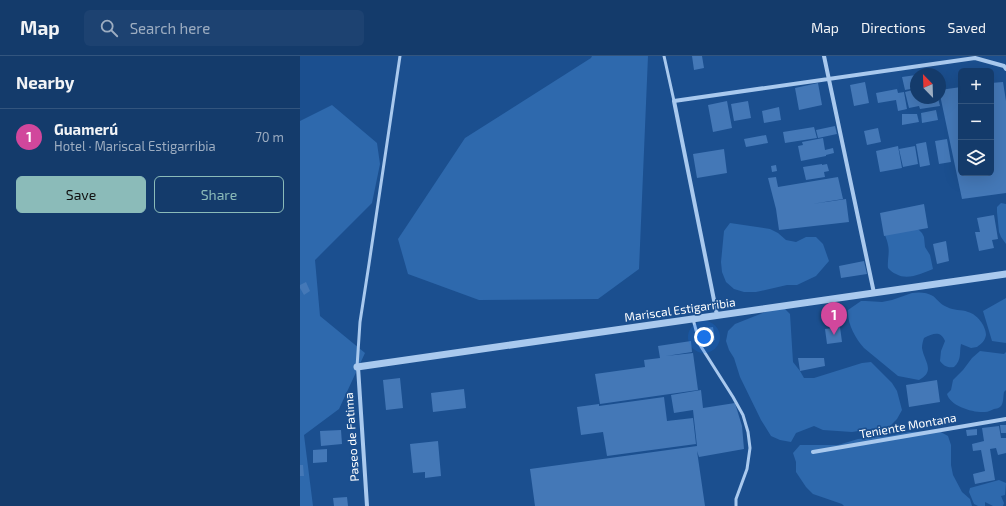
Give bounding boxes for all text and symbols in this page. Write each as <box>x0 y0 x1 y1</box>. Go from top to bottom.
search box <box>84 10 364 46</box>
text: Map <box>20 16 60 39</box>
icon: search <box>98 17 120 39</box>
text: Search here <box>130 19 210 37</box>
text: Map <box>811 19 839 36</box>
text: Directions <box>861 19 926 36</box>
text: Saved <box>948 19 986 36</box>
north arrow <box>910 68 946 104</box>
map controls <box>958 68 994 176</box>
button: + <box>958 68 994 104</box>
text: Nearby <box>16 72 74 92</box>
button: − <box>958 104 994 140</box>
text: Guamerú <box>54 120 118 138</box>
text: 1 <box>26 129 32 145</box>
text: 70 m <box>255 129 284 145</box>
text: Hotel · Mariscal Estigarribia <box>54 138 216 154</box>
button: layers <box>958 140 994 176</box>
button: Save <box>16 176 146 213</box>
button: Share <box>154 176 284 213</box>
street label: Mariscal Estigarribia <box>623 294 736 324</box>
pin: 1 <box>821 302 847 335</box>
your location <box>694 327 714 347</box>
street label: Paseo de Fatima <box>341 392 361 482</box>
street label: Teniente Montana <box>858 410 957 440</box>

